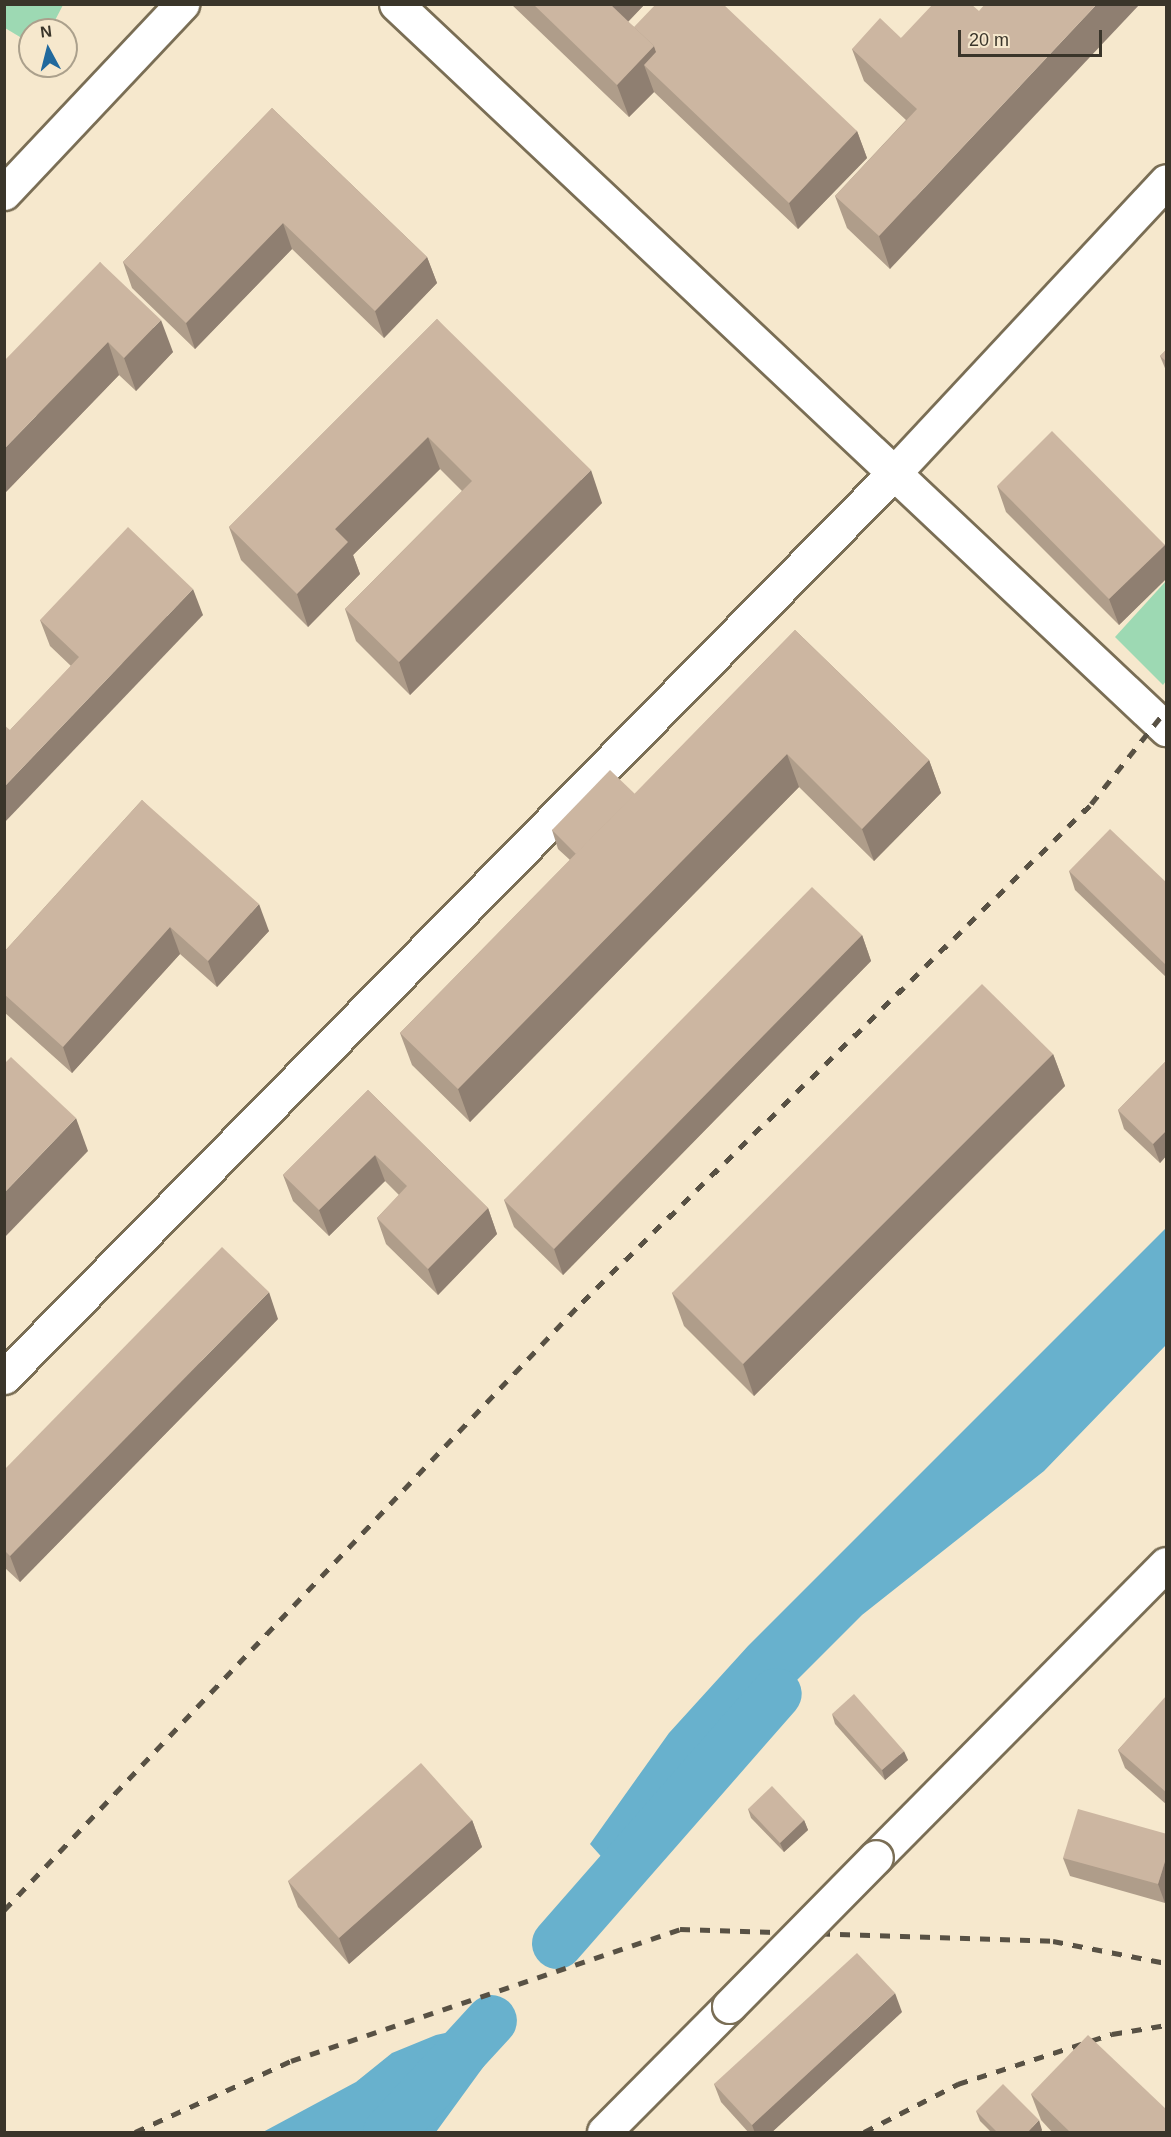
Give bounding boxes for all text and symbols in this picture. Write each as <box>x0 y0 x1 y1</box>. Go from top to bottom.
north arrow <box>18 18 78 78</box>
scale bar <box>961 18 1105 56</box>
text: N <box>39 22 53 41</box>
text: 20 m <box>969 30 1009 50</box>

